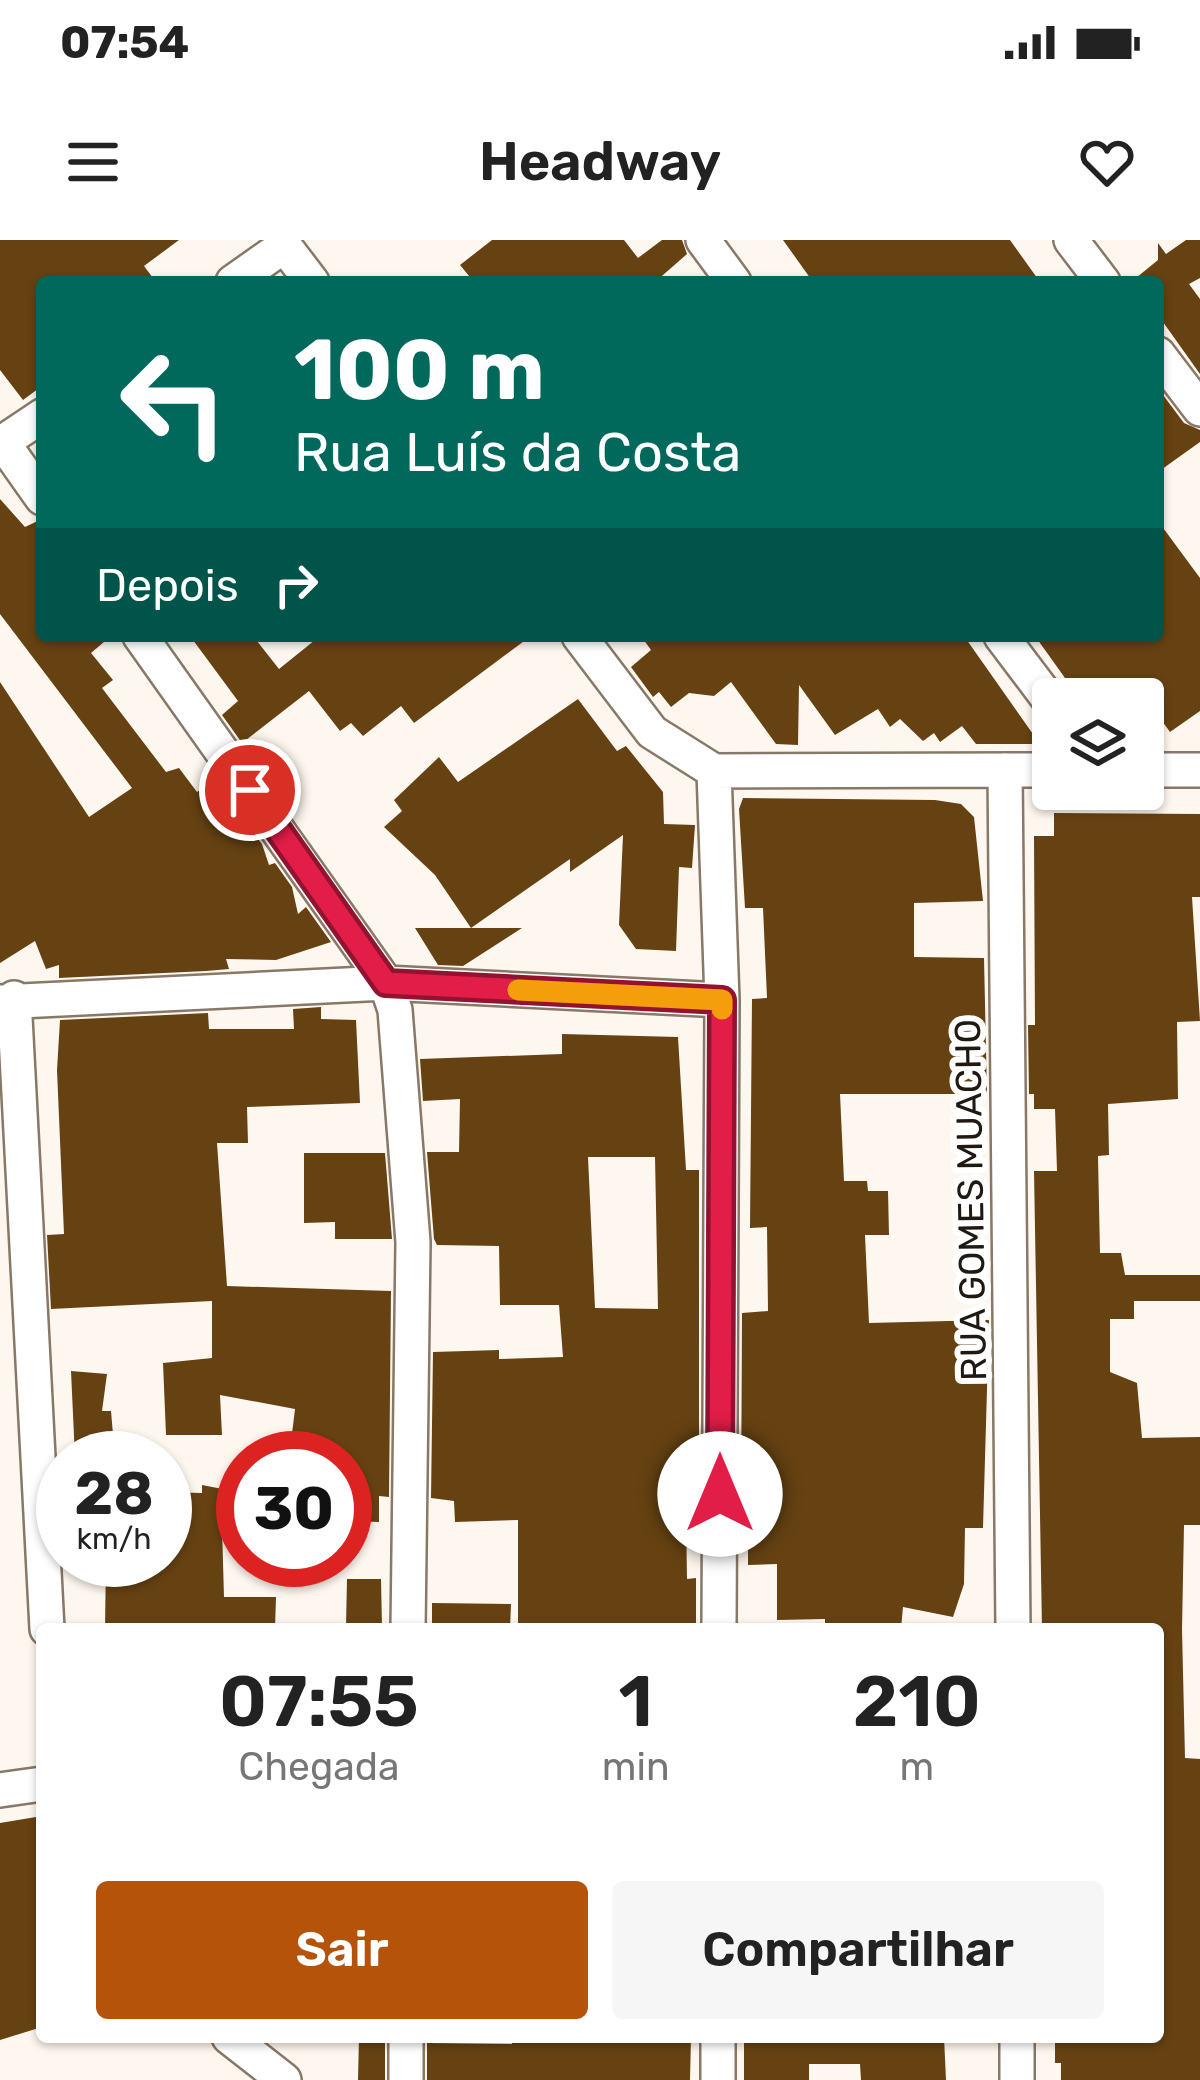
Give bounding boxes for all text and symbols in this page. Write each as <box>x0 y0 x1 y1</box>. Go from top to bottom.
text: 07:54 <box>60 16 189 69</box>
icon: menu <box>60 129 126 195</box>
icon: heart <box>1074 129 1140 195</box>
text: Headway <box>479 130 721 194</box>
text: 100 m <box>294 320 545 420</box>
icon: left <box>96 324 252 480</box>
text: Rua Luís da Costa <box>294 421 741 485</box>
icon: right <box>263 552 329 618</box>
text: Depois <box>96 559 239 612</box>
map controls <box>1032 678 1164 810</box>
button: layers <box>1032 678 1164 810</box>
pin <box>199 739 301 841</box>
icon: arrive <box>217 757 283 823</box>
street label: RUA GOMES MUACHO <box>946 1019 995 1381</box>
speed limit sign: 30 <box>216 1431 372 1587</box>
position arrow <box>657 1431 783 1557</box>
text: 28 <box>74 1458 154 1529</box>
text: km/h <box>77 1521 151 1557</box>
text: 07:55 <box>219 1659 419 1744</box>
text: 1 <box>618 1659 653 1744</box>
text: 210 <box>853 1659 981 1744</box>
text: Chegada <box>238 1744 399 1790</box>
text: min <box>602 1744 670 1790</box>
text: m <box>899 1744 934 1790</box>
button: Sair <box>96 1881 588 2019</box>
button: Compartilhar <box>612 1881 1104 2019</box>

